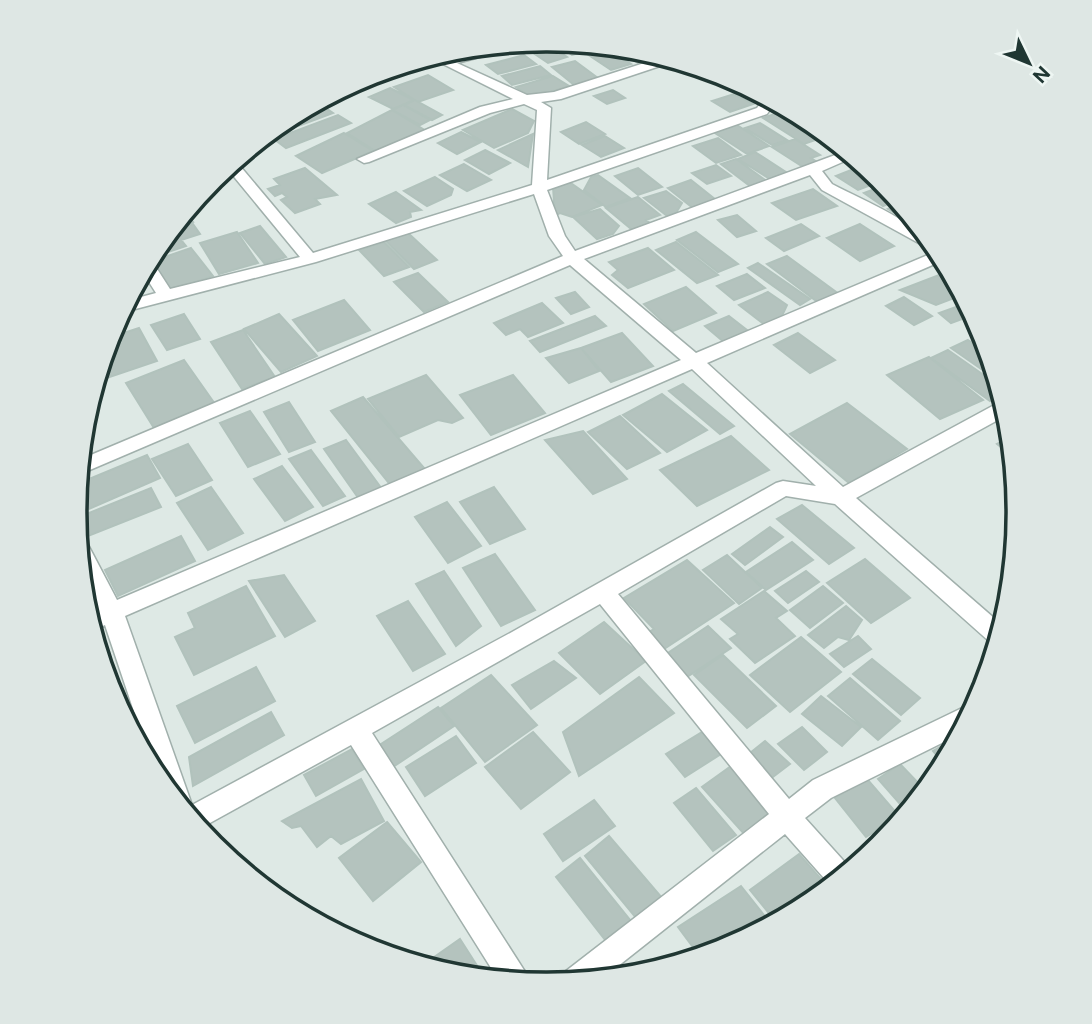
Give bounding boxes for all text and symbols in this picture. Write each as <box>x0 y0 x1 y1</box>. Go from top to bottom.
north arrow <box>994 28 1064 98</box>
text: N <box>1028 62 1055 88</box>

